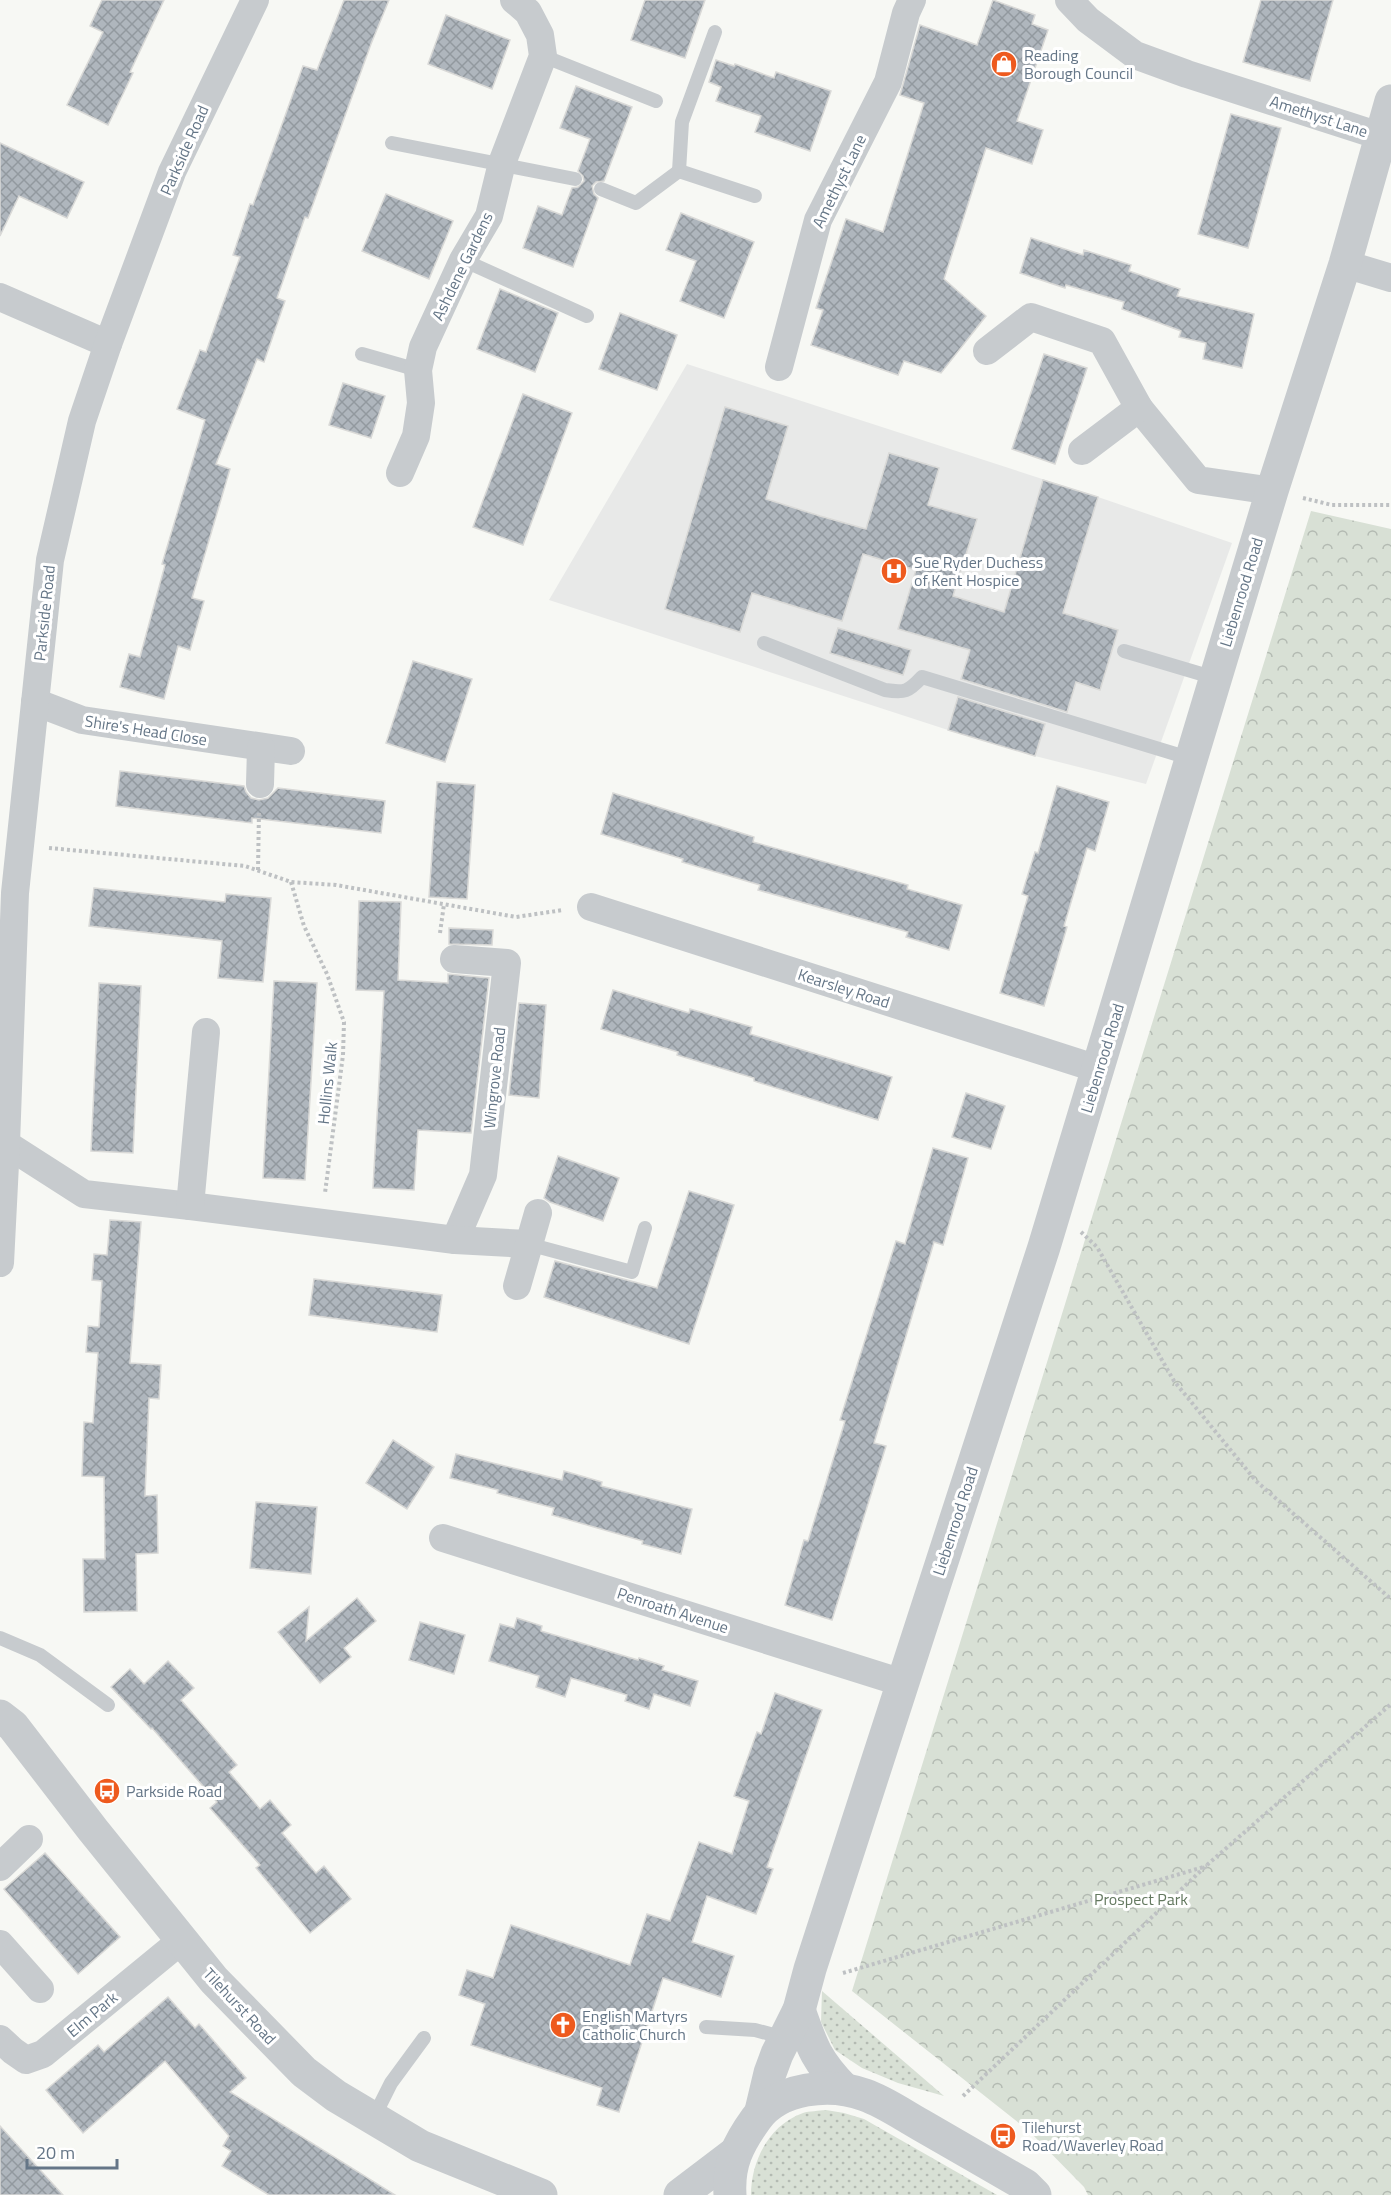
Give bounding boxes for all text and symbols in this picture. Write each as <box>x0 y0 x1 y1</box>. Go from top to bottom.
place label: Reading Borough Council <box>1024 43 1133 85</box>
shop icon: Reading Borough Council <box>989 49 1019 79</box>
street label: Amethyst Lane <box>1267 89 1371 143</box>
street label: Parkside Road <box>153 101 215 199</box>
street label: Amethyst Lane <box>806 130 872 232</box>
street label: Ashdene Gardens <box>425 208 499 324</box>
street label: Liebenrood Road <box>1213 534 1269 650</box>
place label: Sue Ryder Duchess of Kent Hospice <box>914 550 1043 592</box>
hospital icon: Sue Ryder Duchess of Kent Hospice <box>879 556 909 586</box>
street label: Parkside Road <box>27 564 61 662</box>
street label: Shire's Head Close <box>83 708 209 752</box>
street label: Kearsley Road <box>795 962 893 1014</box>
street label: Liebenrood Road <box>1074 1000 1130 1116</box>
street label: Wingrove Road <box>477 1026 511 1130</box>
street label: Hollins Walk <box>311 1040 343 1125</box>
street label: Liebenrood Road <box>926 1463 984 1579</box>
street label: Penroath Avenue <box>614 1581 732 1639</box>
bus stop icon: Parkside Road <box>92 1776 122 1806</box>
place label: Parkside Road <box>126 1779 222 1803</box>
park label: Prospect Park <box>1094 1887 1188 1911</box>
street label: Tilehurst Road <box>198 1962 282 2050</box>
street label: Elm Park <box>61 1985 123 2043</box>
place label: English Martyrs Catholic Church <box>582 2004 688 2046</box>
church icon: English Martyrs Catholic Church <box>548 2010 578 2040</box>
place label: Tilehurst Road/Waverley Road <box>1022 2115 1164 2157</box>
bus stop icon: Tilehurst Road/Waverley Road <box>988 2121 1018 2151</box>
scale bar <box>27 2132 117 2170</box>
text: 20 m <box>36 2139 75 2166</box>

